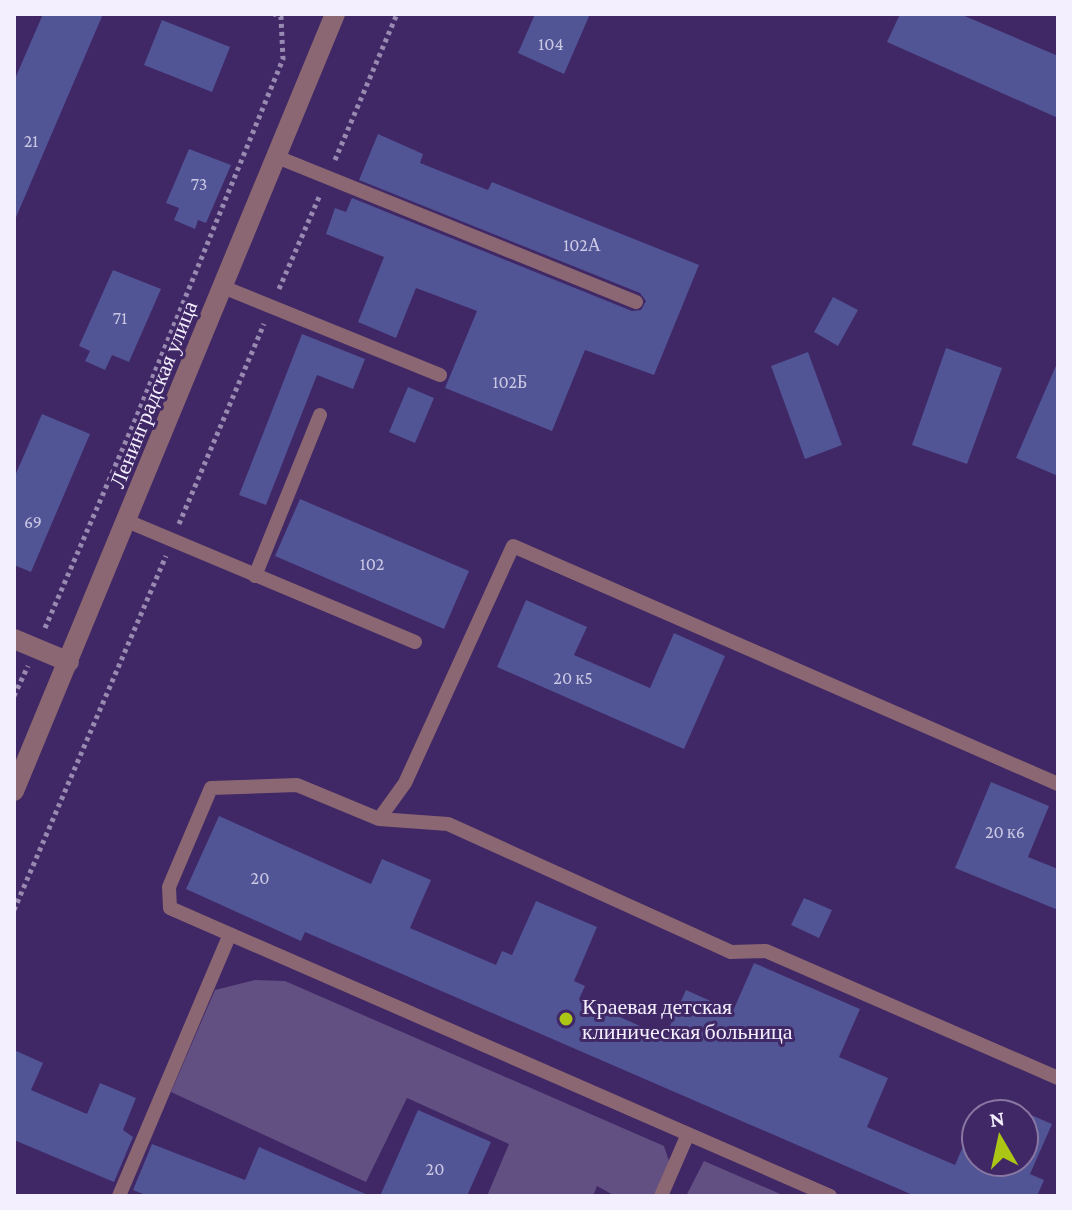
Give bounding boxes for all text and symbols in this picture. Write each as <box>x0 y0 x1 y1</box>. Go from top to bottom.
house number: 104 <box>538 34 564 54</box>
house number: 21 <box>24 131 38 151</box>
house number: 73 <box>191 174 207 194</box>
house number: 102А <box>563 235 601 255</box>
street label: Ленинградская улица <box>105 297 202 491</box>
house number: 71 <box>113 308 127 328</box>
house number: 102Б <box>493 372 527 392</box>
house number: 69 <box>24 512 42 532</box>
house number: 102 <box>360 554 384 574</box>
house number: 20 к5 <box>553 668 593 688</box>
house number: 20 к6 <box>985 822 1025 842</box>
house number: 20 <box>251 868 269 888</box>
place label: Краевая детская клиническая больница <box>582 994 793 1044</box>
marker: Краевая детская клиническая больница <box>557 1010 575 1028</box>
north arrow <box>960 1098 1040 1178</box>
text: N <box>988 1105 1006 1132</box>
house number: 20 <box>426 1159 444 1179</box>

